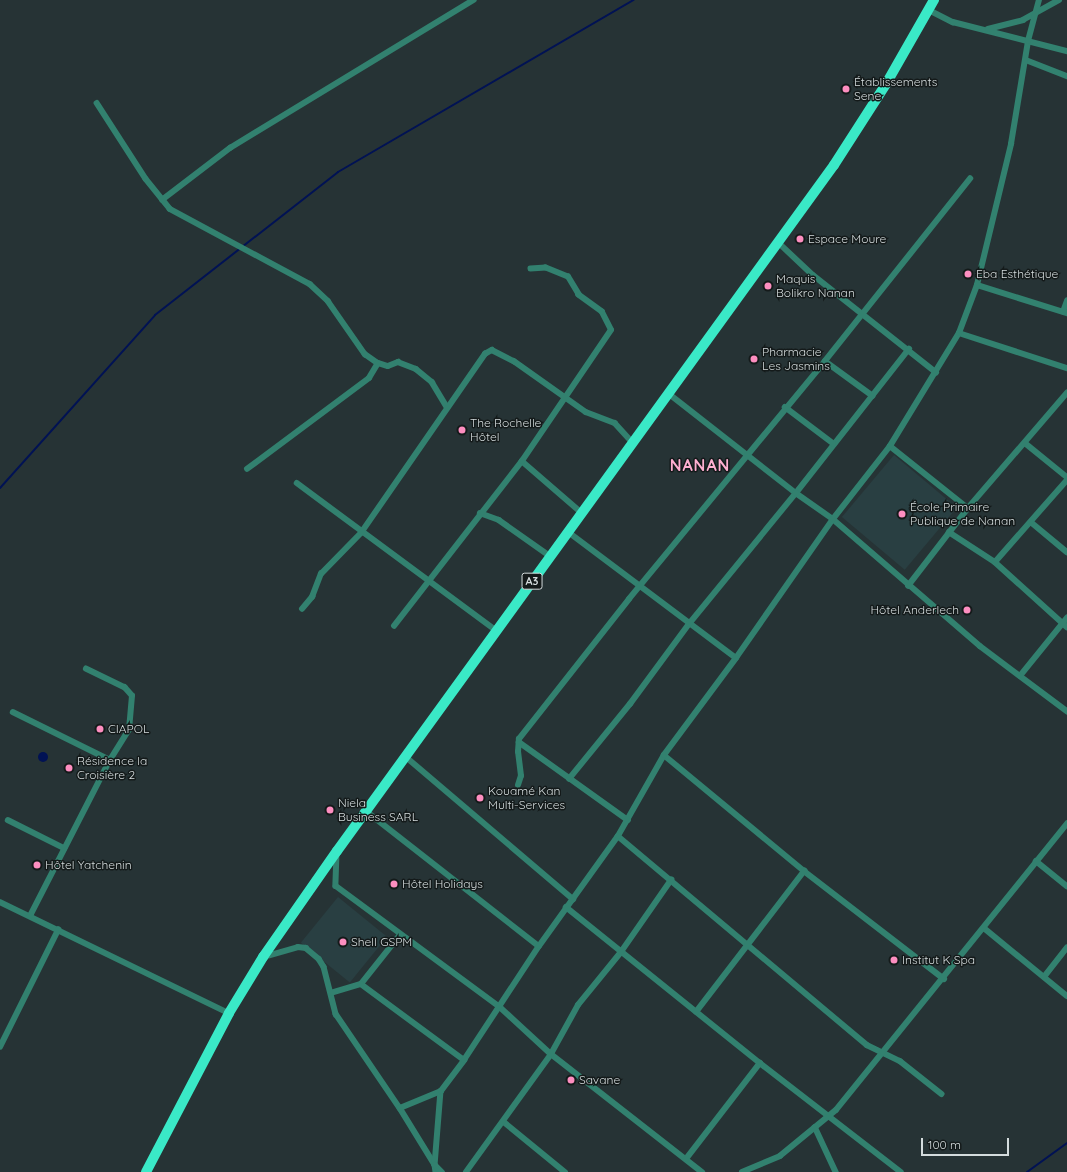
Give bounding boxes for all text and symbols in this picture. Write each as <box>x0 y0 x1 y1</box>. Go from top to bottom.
place label: Établissements Sene <box>854 75 937 103</box>
marker: Établissements Sene <box>841 84 851 94</box>
place label: Espace Moure <box>808 232 886 246</box>
marker: Espace Moure <box>795 234 805 244</box>
place label: Eba Esthétique <box>976 267 1058 281</box>
marker: Eba Esthétique <box>963 269 973 279</box>
place label: Maquis Bolikro Nanan <box>776 272 855 300</box>
marker: Maquis Bolikro Nanan <box>763 281 773 291</box>
place label: Pharmacie Les Jasmins <box>762 345 830 373</box>
marker: Pharmacie Les Jasmins <box>749 354 759 364</box>
place label: The Rochelle Hôtel <box>470 416 541 444</box>
marker: The Rochelle Hôtel <box>457 425 467 435</box>
district label: NANAN <box>670 455 730 475</box>
place label: École Primaire Publique de Nanan <box>910 500 1015 528</box>
marker: École Primaire Publique de Nanan <box>897 509 907 519</box>
road number: A3 <box>521 572 543 590</box>
place label: Hôtel Anderlech <box>870 603 959 617</box>
marker: Hôtel Anderlech <box>962 605 972 615</box>
place label: CIAPOL <box>108 722 149 736</box>
marker: CIAPOL <box>95 724 105 734</box>
place label: Résidence la Croisière 2 <box>77 754 147 782</box>
marker: Résidence la Croisière 2 <box>64 763 74 773</box>
place label: Kouamé Kan Multi-Services <box>488 784 565 812</box>
marker: Kouamé Kan Multi-Services <box>475 793 485 803</box>
place label: Niela Business SARL <box>338 796 418 824</box>
marker: Niela Business SARL <box>325 805 335 815</box>
place label: Hôtel Yatchenin <box>45 858 132 872</box>
marker: Hôtel Yatchenin <box>32 860 42 870</box>
place label: Hôtel Holidays <box>402 877 483 891</box>
marker: Hôtel Holidays <box>389 879 399 889</box>
place label: Shell GSPM <box>351 935 412 949</box>
marker: Shell GSPM <box>338 937 348 947</box>
place label: Institut K Spa <box>902 953 975 967</box>
marker: Institut K Spa <box>889 955 899 965</box>
place label: Savane <box>579 1073 620 1087</box>
marker: Savane <box>566 1075 576 1085</box>
scale bar <box>923 1130 1011 1156</box>
text: 100 m <box>928 1137 961 1152</box>

